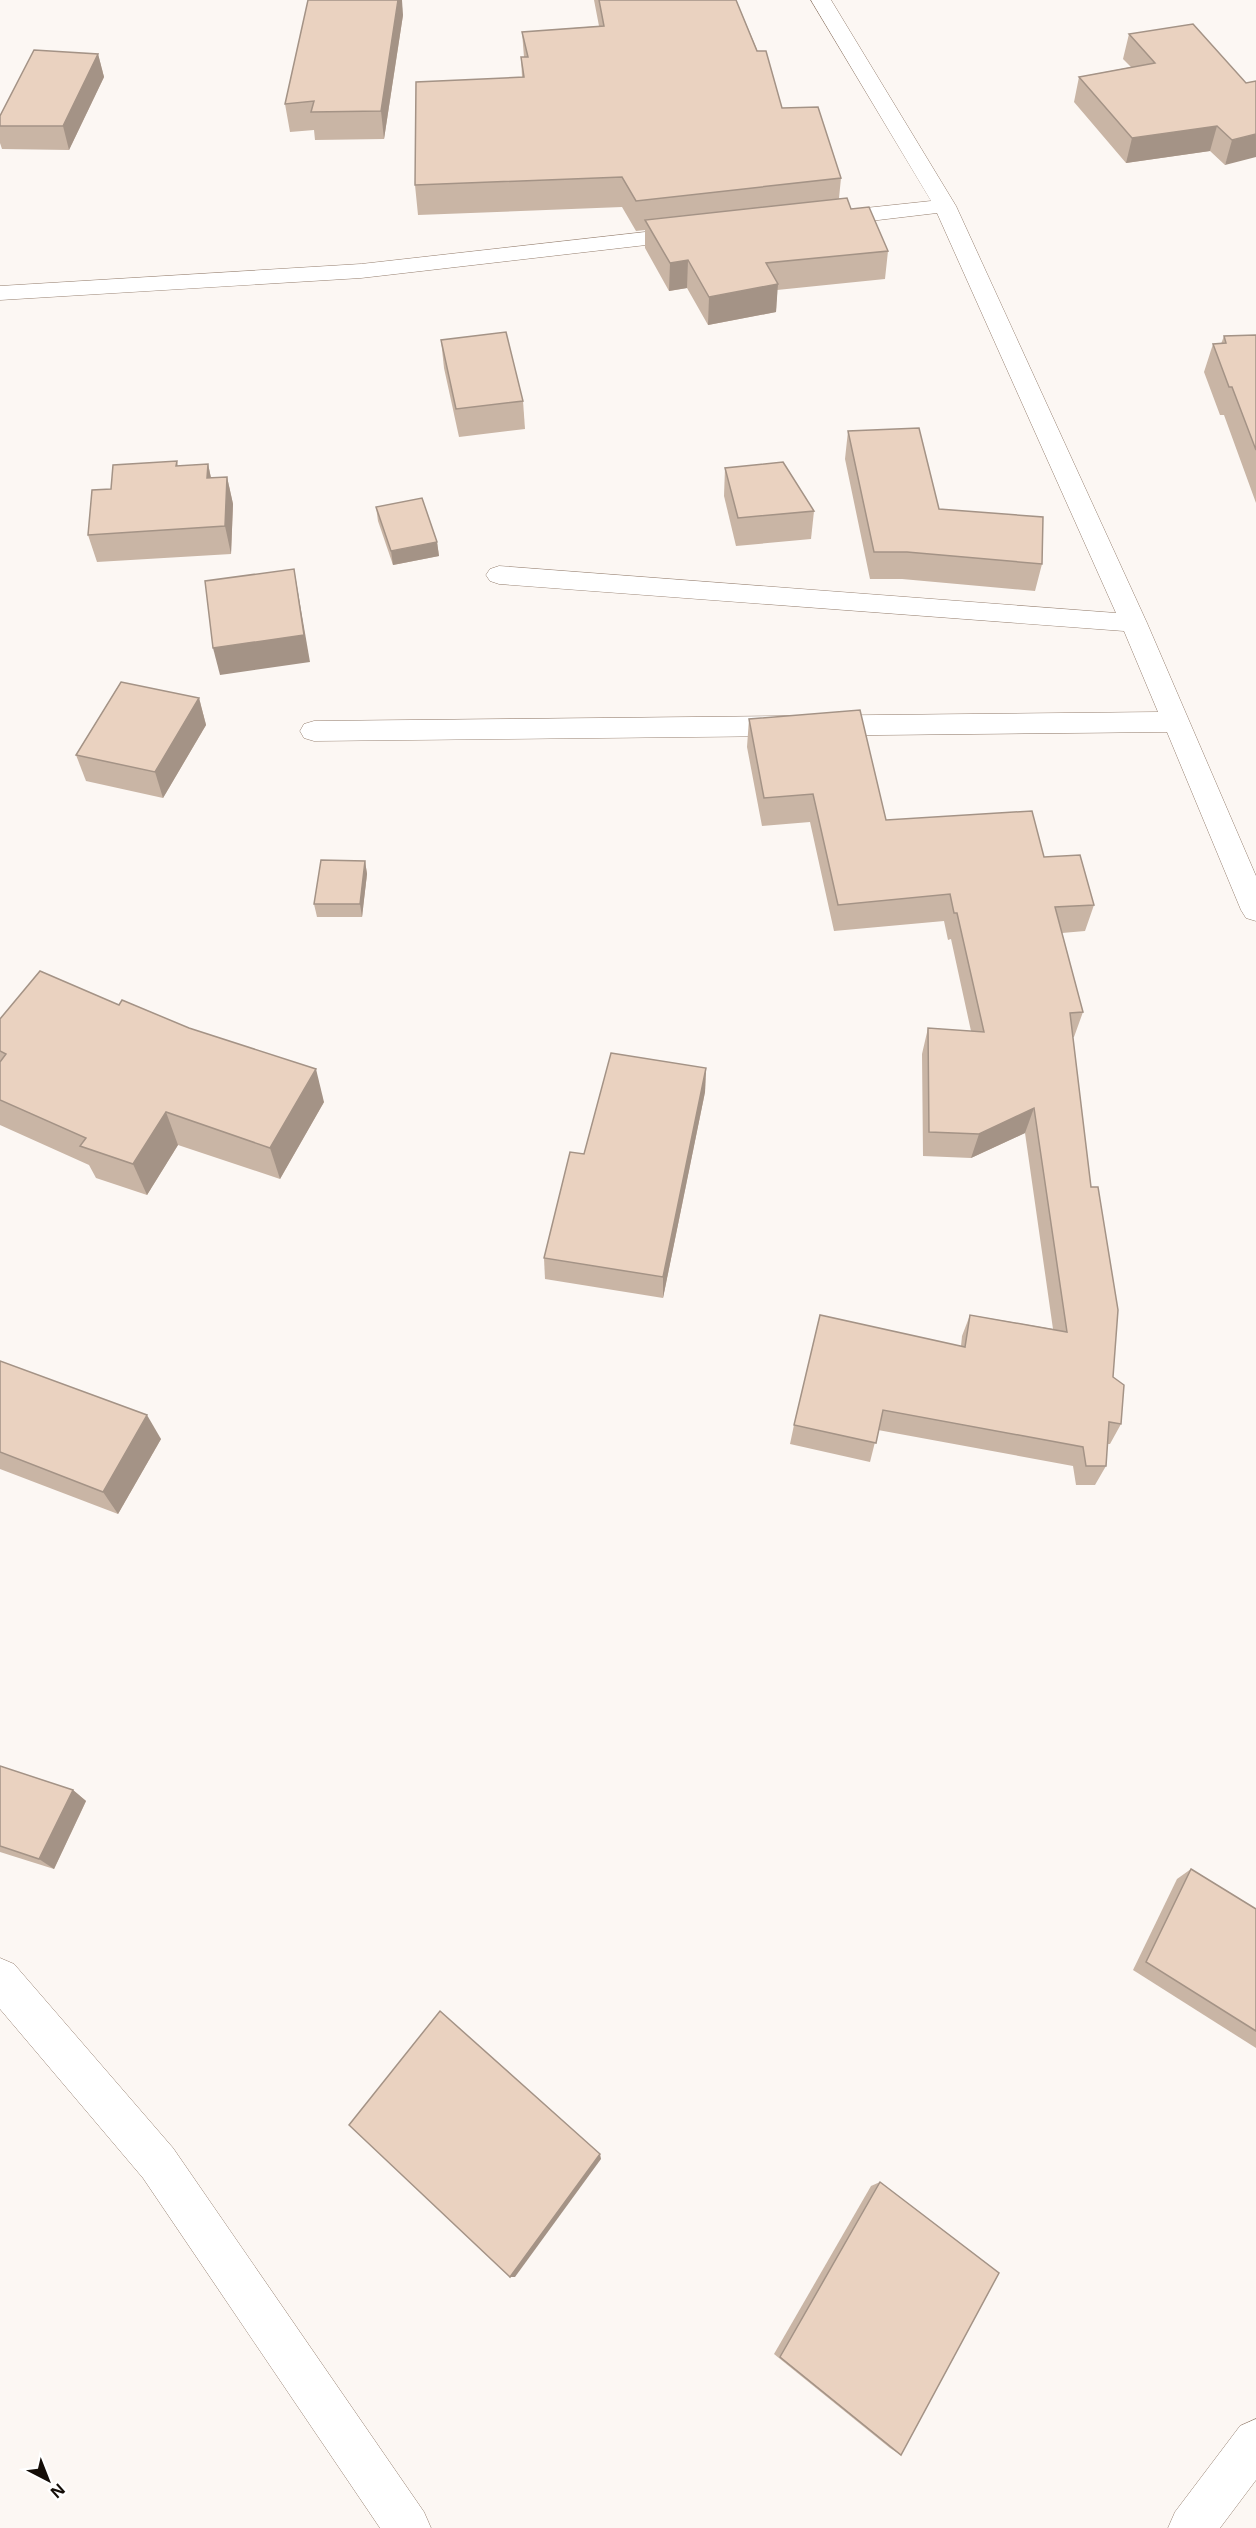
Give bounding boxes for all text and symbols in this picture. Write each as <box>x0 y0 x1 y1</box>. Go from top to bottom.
north arrow <box>18 2450 78 2510</box>
text: N <box>46 2479 70 2504</box>

